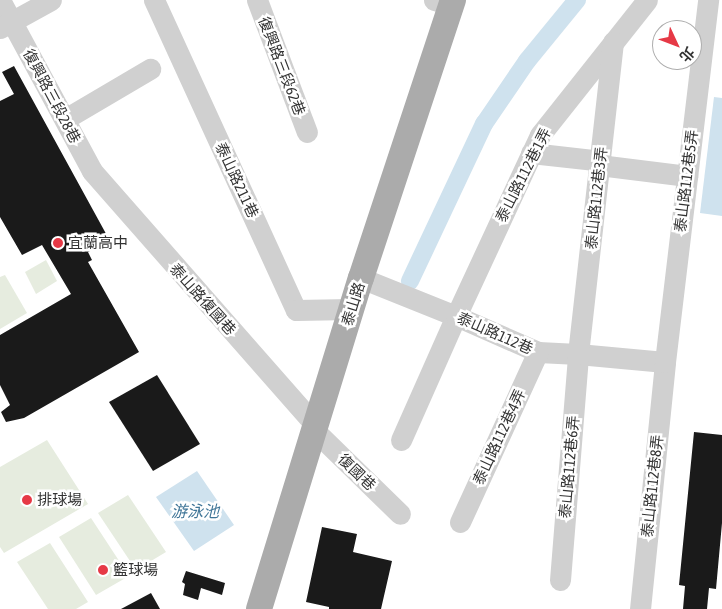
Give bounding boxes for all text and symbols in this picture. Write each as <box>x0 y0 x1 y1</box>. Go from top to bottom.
street label: 復興路三段62巷 <box>255 14 309 118</box>
north arrow <box>652 20 702 70</box>
text: 北 <box>677 44 698 65</box>
street label: 復興路三段28巷 <box>20 46 84 146</box>
street label: 泰山路112巷1弄 <box>492 125 554 225</box>
street label: 泰山路112巷5弄 <box>671 129 701 233</box>
street label: 泰山路211巷 <box>212 139 262 221</box>
street label: 泰山路112巷3弄 <box>582 146 610 250</box>
place label: 宜蘭高中 <box>68 234 128 252</box>
marker: 宜蘭高中 <box>52 237 64 249</box>
street label: 泰山路復國巷 <box>166 260 240 338</box>
street label: 泰山路 <box>338 280 368 328</box>
street label: 泰山路112巷 <box>454 308 536 358</box>
street label: 泰山路112巷4弄 <box>469 386 529 488</box>
street label: 泰山路112巷6弄 <box>556 415 582 519</box>
street label: 泰山路112巷8弄 <box>638 434 666 538</box>
street label: 復國巷 <box>335 450 379 494</box>
place label: 排球場 <box>37 491 82 509</box>
marker: 排球場 <box>21 494 33 506</box>
water label: 游泳池 <box>171 501 219 521</box>
place label: 籃球場 <box>113 561 158 579</box>
marker: 籃球場 <box>97 564 109 576</box>

